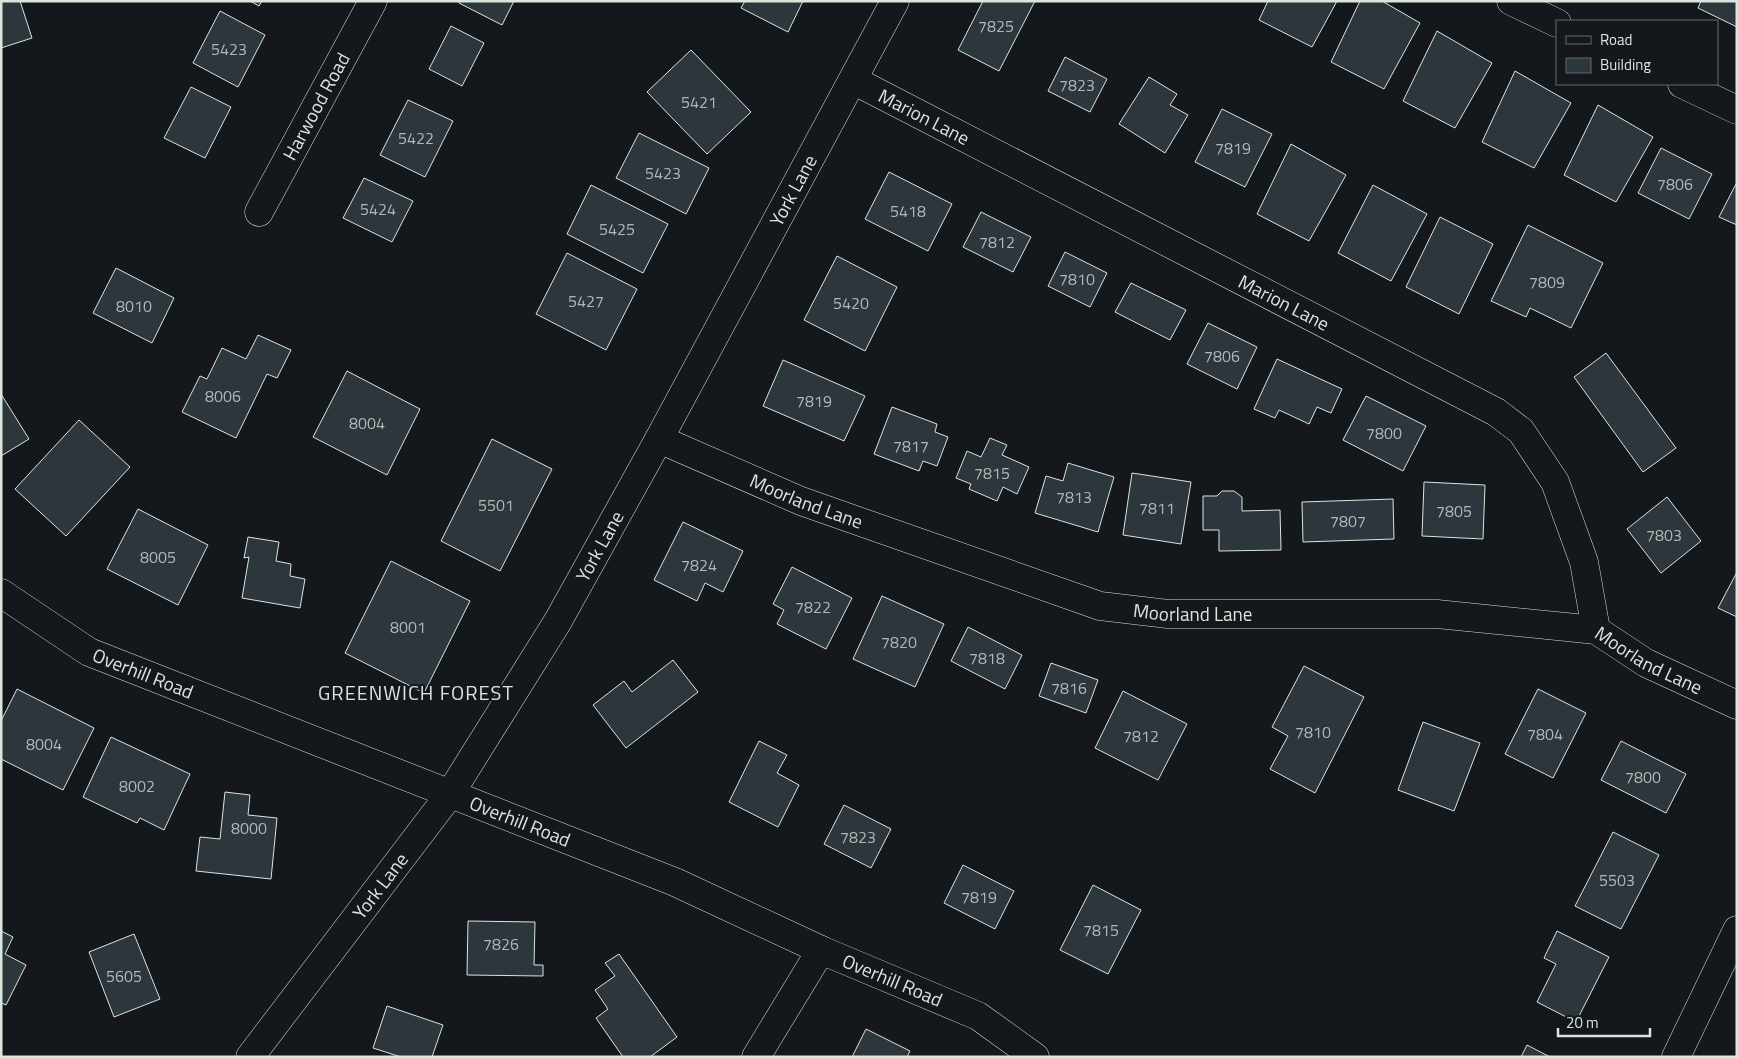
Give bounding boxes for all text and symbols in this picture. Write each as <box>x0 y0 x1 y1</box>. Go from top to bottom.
house number: 7825 <box>978 14 1014 38</box>
legend <box>1556 20 1718 85</box>
text: Road <box>1600 28 1632 51</box>
house number: 5423 <box>211 37 247 61</box>
street label: Harwood Road <box>275 47 357 165</box>
text: Building <box>1600 53 1651 76</box>
house number: 7823 <box>1059 73 1095 97</box>
street label: Marion Lane <box>874 81 975 152</box>
house number: 5421 <box>681 90 717 114</box>
house number: 5422 <box>398 126 434 150</box>
house number: 7819 <box>1215 136 1251 160</box>
street label: York Lane <box>761 149 824 231</box>
house number: 5423 <box>645 161 681 185</box>
house number: 7806 <box>1657 172 1693 196</box>
house number: 5424 <box>360 197 396 221</box>
house number: 5418 <box>890 199 926 223</box>
house number: 5425 <box>599 217 635 241</box>
house number: 7812 <box>979 230 1015 254</box>
street label: Marion Lane <box>1233 266 1335 338</box>
house number: 7810 <box>1059 267 1095 291</box>
house number: 7809 <box>1529 270 1565 294</box>
house number: 5427 <box>568 289 604 313</box>
house number: 5420 <box>833 291 869 315</box>
house number: 8010 <box>116 294 152 318</box>
house number: 7806 <box>1204 344 1240 368</box>
house number: 8006 <box>205 384 241 408</box>
house number: 7819 <box>796 389 832 413</box>
house number: 8004 <box>349 411 385 435</box>
house number: 7800 <box>1366 421 1402 445</box>
house number: 7817 <box>893 434 929 458</box>
house number: 7815 <box>974 461 1010 485</box>
street label: Moorland Lane <box>745 465 867 536</box>
house number: 7813 <box>1056 485 1092 509</box>
house number: 5501 <box>478 493 514 517</box>
house number: 7811 <box>1139 496 1175 520</box>
house number: 7805 <box>1436 499 1472 523</box>
street label: York Lane <box>568 505 631 587</box>
house number: 7807 <box>1330 509 1366 533</box>
house number: 7803 <box>1646 523 1682 547</box>
house number: 8005 <box>140 545 176 569</box>
house number: 7824 <box>681 553 717 577</box>
house number: 7822 <box>795 595 831 619</box>
street label: Moorland Lane <box>1132 595 1252 628</box>
house number: 8001 <box>390 615 426 639</box>
street label: Moorland Lane <box>1589 618 1707 701</box>
house number: 7820 <box>881 630 917 654</box>
street label: Overhill Road <box>88 640 198 706</box>
house number: 7818 <box>969 646 1005 670</box>
house number: 7816 <box>1051 676 1087 700</box>
district label: GREENWICH FOREST <box>318 677 514 708</box>
house number: 7810 <box>1295 720 1331 744</box>
house number: 7804 <box>1527 722 1563 746</box>
house number: 7812 <box>1123 724 1159 748</box>
house number: 8004 <box>26 732 62 756</box>
house number: 7800 <box>1625 765 1661 789</box>
house number: 8002 <box>119 774 155 798</box>
street label: Overhill Road <box>465 788 575 854</box>
house number: 8000 <box>231 816 267 840</box>
house number: 7823 <box>840 825 876 849</box>
street label: York Lane <box>345 846 415 925</box>
house number: 5503 <box>1599 868 1635 892</box>
house number: 7819 <box>961 885 997 909</box>
house number: 7815 <box>1083 918 1119 942</box>
house number: 7826 <box>483 932 519 956</box>
street label: Overhill Road <box>838 946 947 1014</box>
house number: 5605 <box>106 964 142 988</box>
scale bar <box>1558 1006 1650 1038</box>
text: 20 m <box>1566 1011 1599 1034</box>

